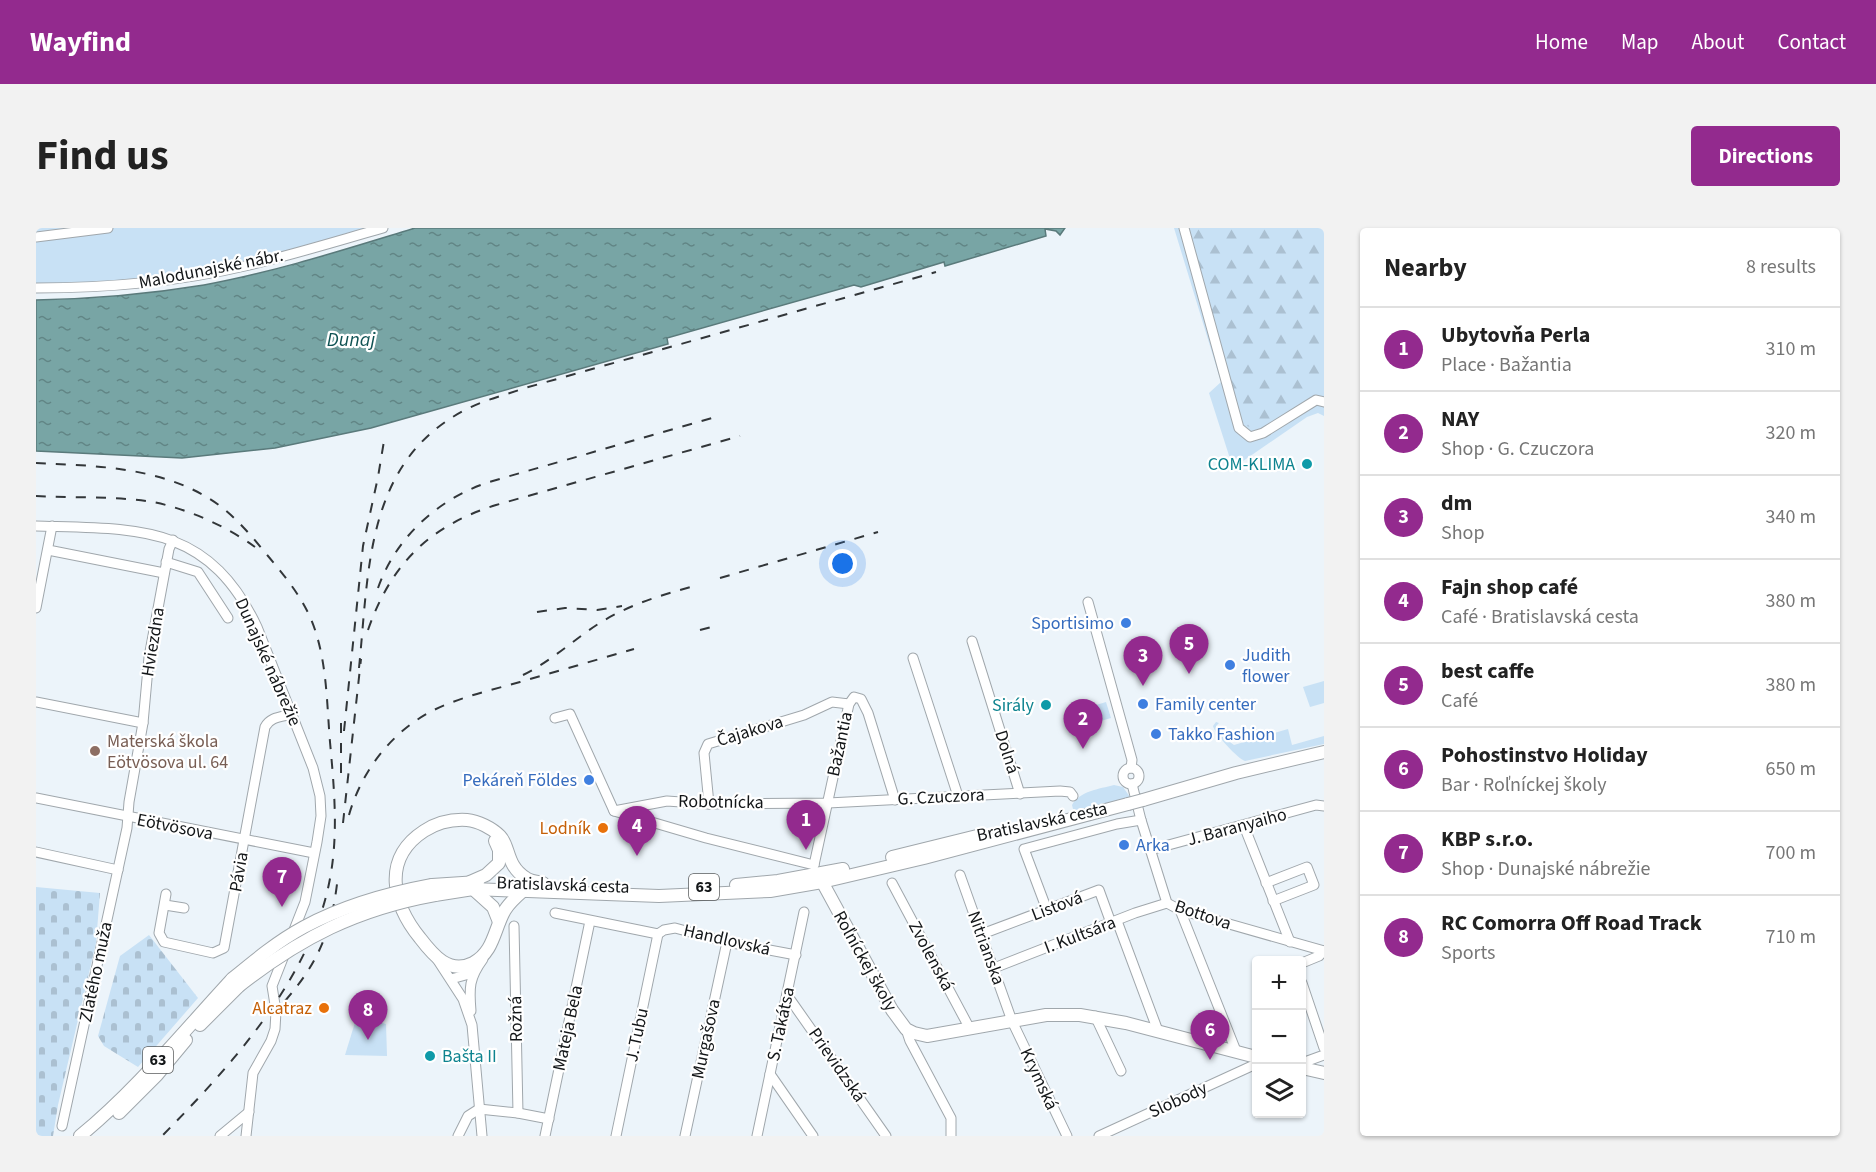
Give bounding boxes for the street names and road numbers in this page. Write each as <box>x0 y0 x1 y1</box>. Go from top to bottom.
street label: Malodunajské nábr. <box>137 243 285 295</box>
street label: Dunajské nábrežie <box>229 594 307 730</box>
street label: Hviezdna <box>135 606 171 678</box>
street label: Čajakova <box>714 709 786 753</box>
street label: Bažantia <box>821 709 859 779</box>
street label: Dolná <box>988 727 1026 777</box>
street label: G. Czuczora <box>897 782 985 812</box>
street label: Robotnícka <box>678 789 764 815</box>
street label: Bratislavská cesta <box>974 796 1110 848</box>
street label: J. Baranyaiho <box>1185 802 1289 852</box>
street label: Eötvösova <box>135 807 215 847</box>
street label: Pávia <box>223 850 255 894</box>
street label: Bratislavská cesta <box>496 870 630 900</box>
road number: 63 <box>689 874 719 900</box>
street label: Listová <box>1028 885 1086 927</box>
street label: Bottova <box>1171 894 1235 936</box>
street label: Roľníckej školy <box>827 906 903 1016</box>
street label: Nitrianska <box>961 908 1011 988</box>
street label: I. Kultsára <box>1041 910 1119 960</box>
street label: Zvolenská <box>902 916 960 996</box>
street label: Handlovská <box>681 918 773 962</box>
street label: Zlatého muža <box>73 919 119 1025</box>
street label: Mateja Bela <box>547 983 589 1073</box>
street label: S. Takátsa <box>761 985 801 1063</box>
street label: Rožná <box>503 996 529 1042</box>
street label: Murgašova <box>685 997 727 1081</box>
street label: J. Tubu <box>619 1006 655 1064</box>
street label: Prievidzská <box>802 1023 872 1107</box>
street label: Krymská <box>1014 1044 1064 1114</box>
road number: 63 <box>143 1047 173 1073</box>
street label: Slobody <box>1145 1075 1212 1124</box>

